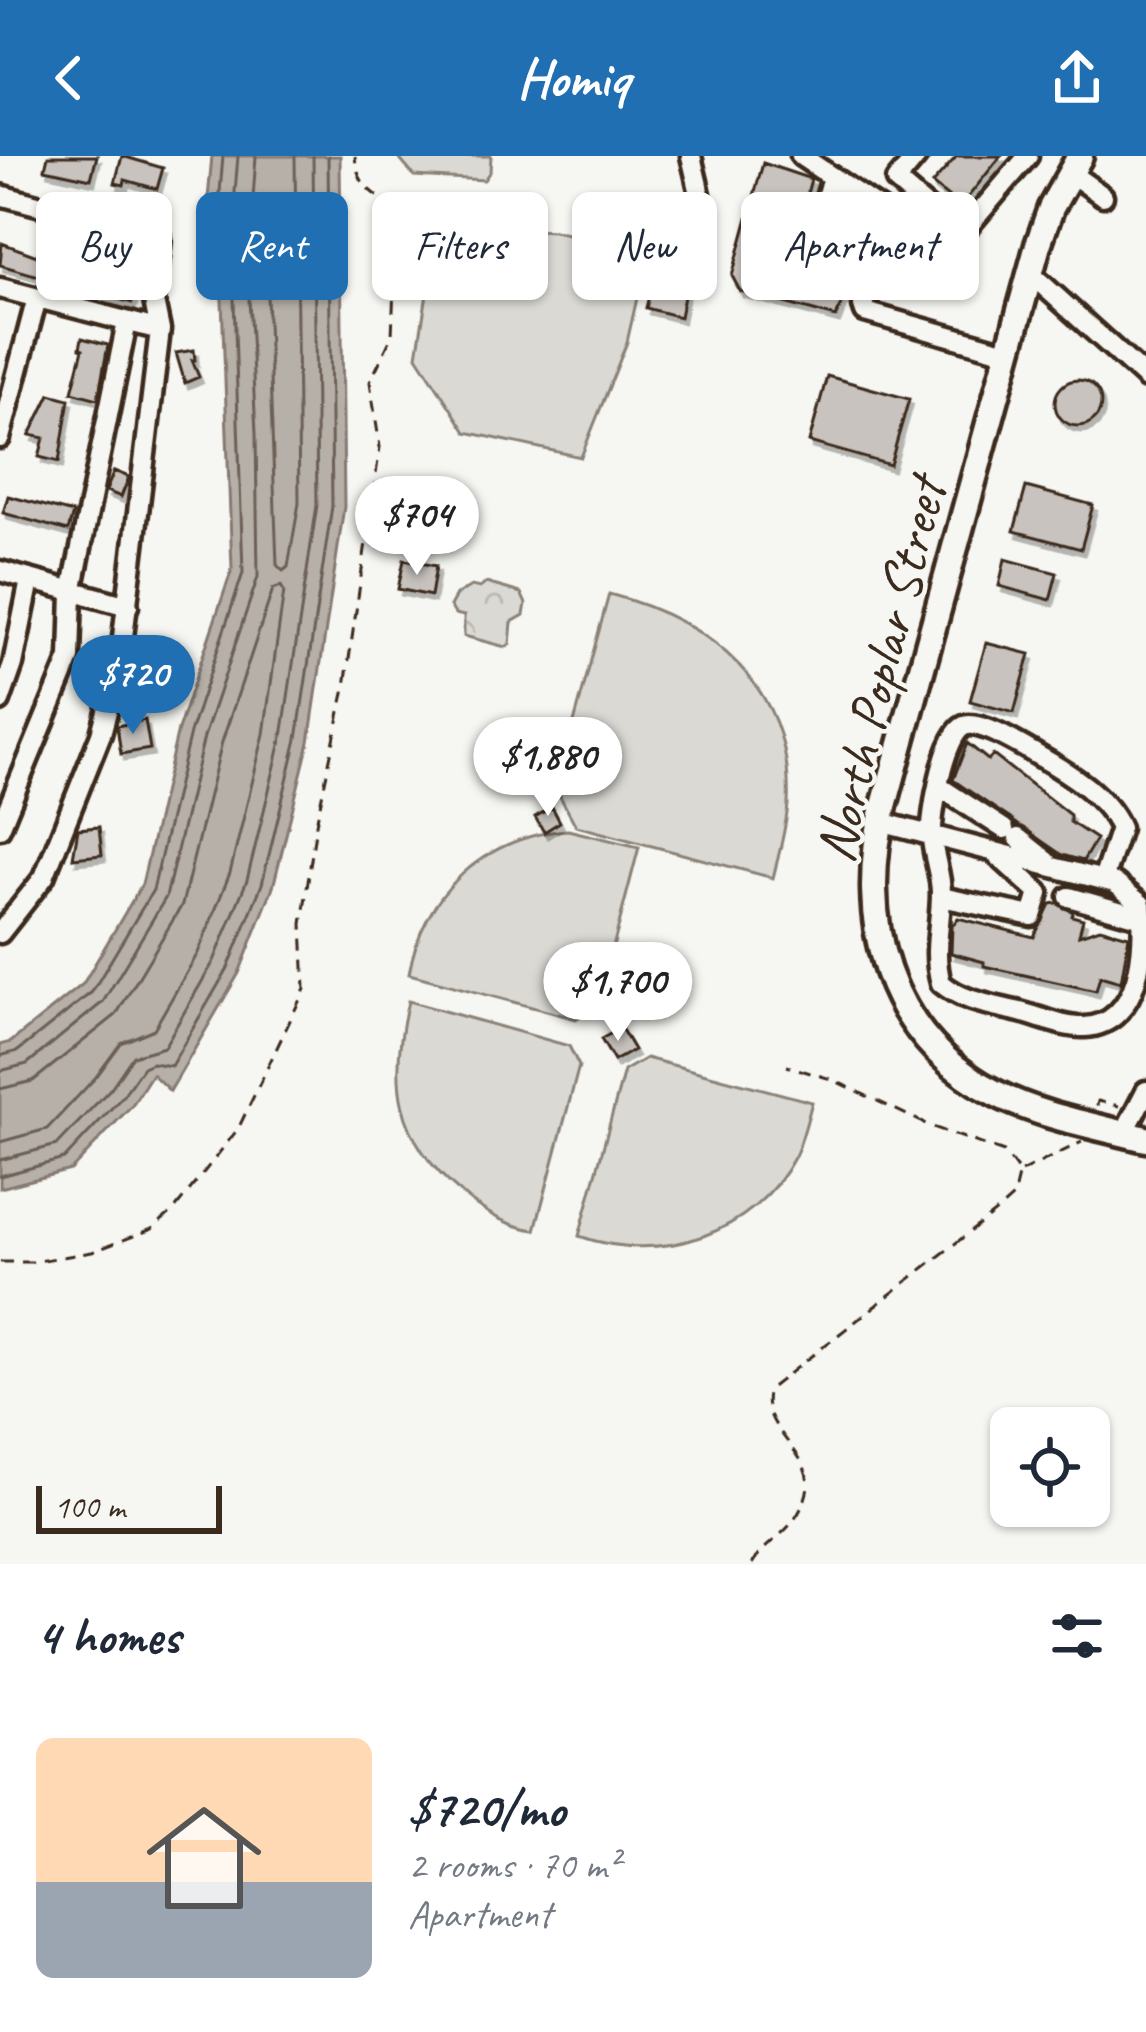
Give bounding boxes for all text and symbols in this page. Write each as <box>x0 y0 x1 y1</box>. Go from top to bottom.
text: Homiq <box>517 44 629 112</box>
icon: back <box>36 45 102 111</box>
icon: share <box>1044 45 1110 111</box>
chip: Buy <box>36 192 172 300</box>
chip: Rent <box>196 192 348 300</box>
chip: Filters <box>372 192 548 300</box>
chip: New <box>572 192 717 300</box>
chip: Apartment <box>741 192 979 300</box>
street label: North Poplar Street <box>798 464 964 869</box>
pin: $704 <box>346 476 488 578</box>
text: $704 <box>382 490 452 539</box>
pin: $720 <box>62 635 204 737</box>
text: $720 <box>98 649 168 698</box>
pin: $1,880 <box>450 717 646 819</box>
text: $1,880 <box>500 731 596 780</box>
pin: $1,700 <box>520 942 716 1044</box>
text: $1,700 <box>570 956 666 1005</box>
map controls <box>990 1407 1110 1527</box>
button: locate <box>990 1407 1110 1527</box>
scale bar <box>36 1480 222 1533</box>
text: 100 m <box>54 1486 125 1528</box>
icon: filters <box>1044 1603 1110 1669</box>
text: 4 homes <box>36 1604 180 1668</box>
text: $720/mo <box>408 1777 565 1841</box>
icon: home <box>132 1786 276 1930</box>
text: 2 rooms · 70 m² <box>408 1841 619 1890</box>
text: Apartment <box>408 1890 551 1939</box>

